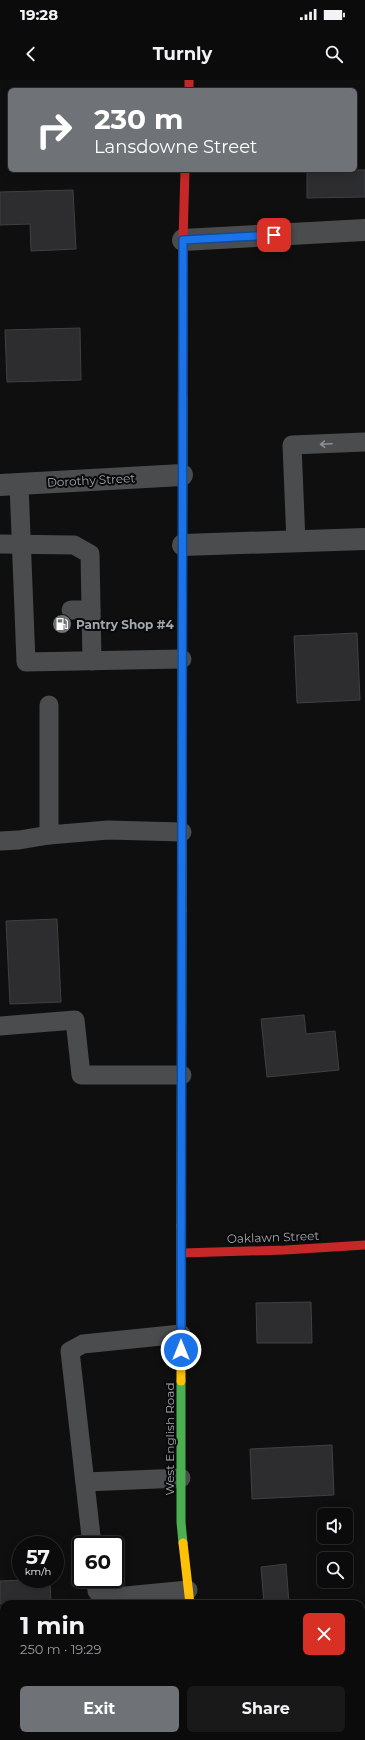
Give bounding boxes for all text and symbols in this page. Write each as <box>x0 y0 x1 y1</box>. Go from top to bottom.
text: 19:28 <box>20 5 58 24</box>
icon: back <box>20 43 42 65</box>
text: Turnly <box>153 43 212 65</box>
icon: search <box>323 43 345 65</box>
text: 230 m <box>94 102 183 136</box>
icon: right <box>28 104 80 156</box>
text: Lansdowne Street <box>94 136 257 158</box>
pin <box>257 218 291 252</box>
icon: arrive <box>263 224 285 246</box>
one-way arrow <box>320 440 333 447</box>
street label: Dorothy Street <box>47 470 136 490</box>
fuel station icon: Pantry Shop #4 <box>51 613 73 635</box>
place label: Pantry Shop #4 <box>76 617 174 632</box>
street label: Oaklawn Street <box>226 1228 320 1246</box>
position arrow <box>160 1329 202 1371</box>
street label: West English Road <box>162 1382 177 1496</box>
map controls <box>317 1508 353 1588</box>
button: sound <box>317 1508 353 1544</box>
speed limit sign: 60 <box>72 1536 124 1588</box>
text: 57 <box>26 1545 50 1569</box>
button: search <box>317 1552 353 1588</box>
text: km/h <box>25 1565 51 1578</box>
text: 1 min <box>20 1611 85 1640</box>
button: close <box>303 1613 345 1655</box>
text: 250 m · 19:29 <box>20 1641 101 1657</box>
button: Exit <box>20 1686 179 1732</box>
button: Share <box>187 1686 345 1732</box>

